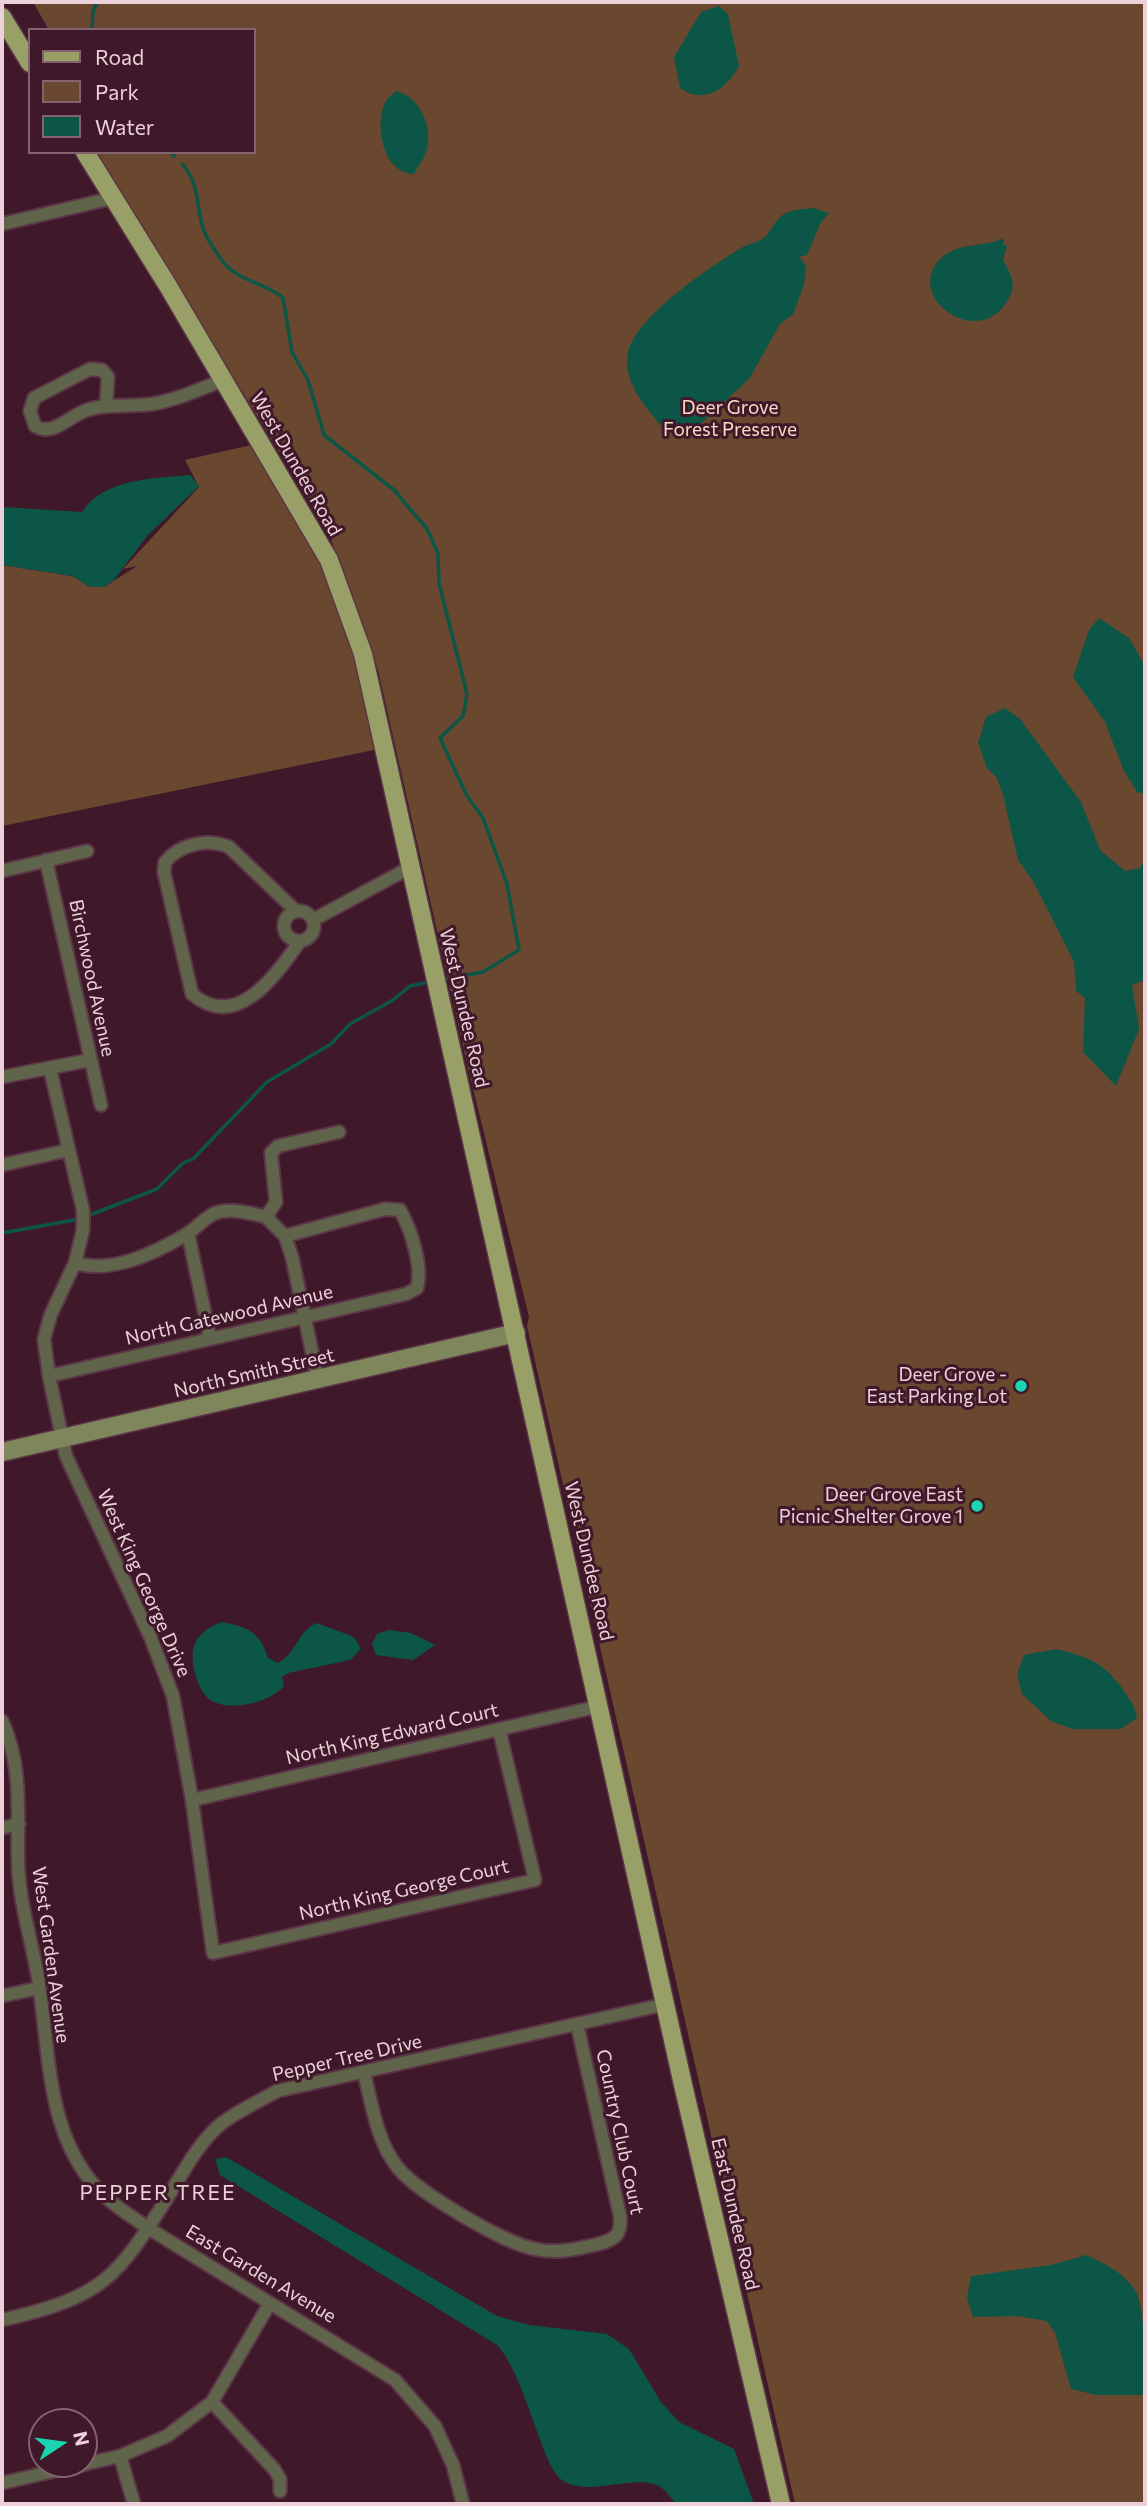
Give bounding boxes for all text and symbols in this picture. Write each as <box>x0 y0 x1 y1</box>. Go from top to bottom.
legend <box>28 28 256 154</box>
text: Road <box>95 44 144 69</box>
text: Park <box>95 79 139 104</box>
text: Water <box>95 114 154 139</box>
street label: West Dundee Road <box>245 388 347 540</box>
park label: Deer Grove Forest Preserve <box>663 397 797 441</box>
street label: Birchwood Avenue <box>64 897 120 1059</box>
street label: West Dundee Road <box>435 926 493 1090</box>
street label: North Gatewood Avenue <box>123 1280 335 1350</box>
street label: North Smith Street <box>171 1343 337 1403</box>
place label: Deer Grove - East Parking Lot <box>866 1364 1007 1408</box>
marker: Deer Grove - East Parking Lot <box>1013 1378 1029 1394</box>
street label: West Dundee Road <box>560 1479 618 1643</box>
place label: Deer Grove East Picnic Shelter Grove 1 <box>779 1484 963 1528</box>
street label: West King George Drive <box>92 1486 196 1680</box>
marker: Deer Grove East Picnic Shelter Grove 1 <box>969 1498 985 1514</box>
street label: North King Edward Court <box>283 1698 501 1770</box>
street label: North King George Court <box>297 1855 511 1925</box>
street label: West Garden Avenue <box>27 1865 75 2045</box>
street label: Pepper Tree Drive <box>270 2030 424 2086</box>
street label: Country Club Court <box>591 2047 649 2217</box>
street label: East Dundee Road <box>706 2136 764 2292</box>
district label: PEPPER TREE <box>81 2180 235 2206</box>
street label: East Garden Avenue <box>182 2220 340 2328</box>
north arrow <box>28 2408 98 2478</box>
text: N <box>69 2429 95 2448</box>

